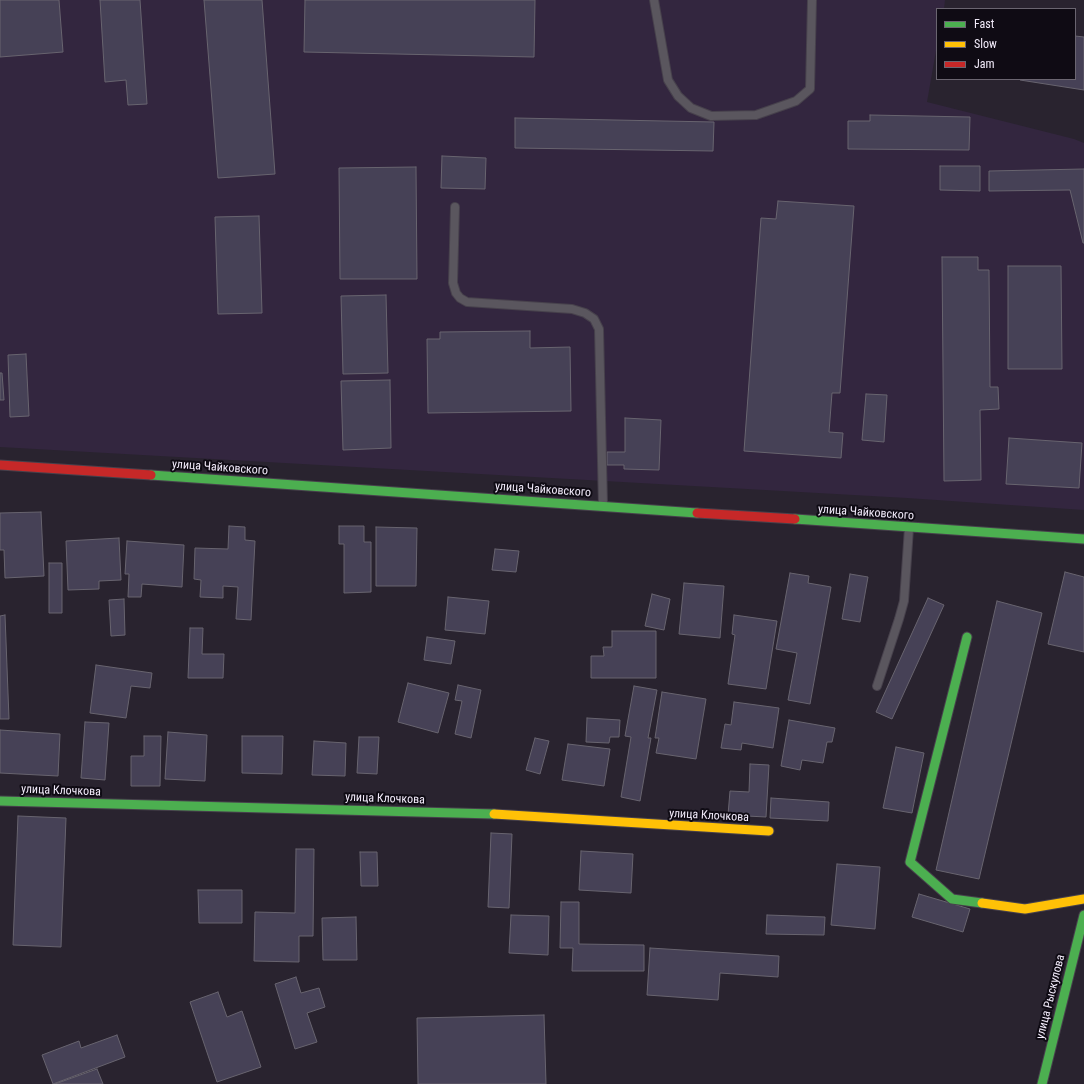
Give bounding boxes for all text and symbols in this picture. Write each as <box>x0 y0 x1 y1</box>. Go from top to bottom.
legend <box>936 8 1076 80</box>
text: Fast <box>974 17 994 31</box>
text: Slow <box>974 37 997 51</box>
text: Jam <box>974 57 995 71</box>
street label: улица Чайковского <box>172 457 268 479</box>
street label: улица Чайковского <box>495 479 591 501</box>
street label: улица Чайковского <box>818 502 914 524</box>
street label: улица Клочкова <box>21 782 101 800</box>
street label: улица Клочкова <box>345 790 425 808</box>
street label: улица Клочкова <box>669 807 749 825</box>
street label: улица Рыскулова <box>1034 953 1068 1041</box>

